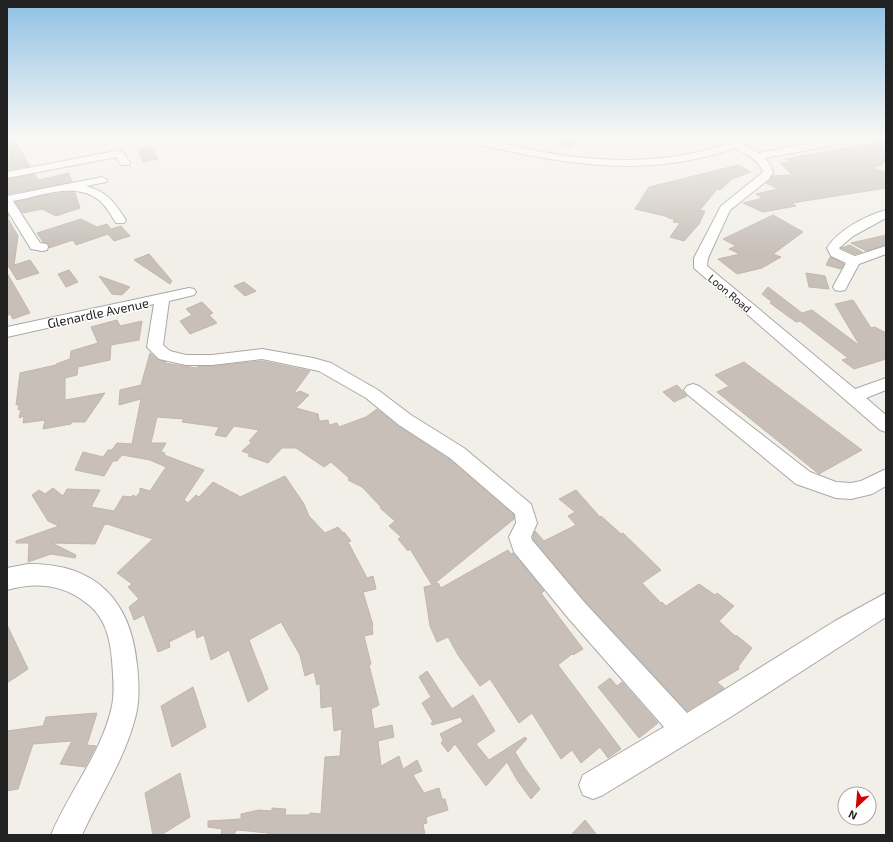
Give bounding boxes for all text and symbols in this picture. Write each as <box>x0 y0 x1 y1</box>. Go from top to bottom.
street label: Loon Road <box>706 271 754 315</box>
street label: Glenardle Avenue <box>46 294 150 332</box>
north arrow <box>837 786 877 826</box>
text: N <box>846 808 859 823</box>

